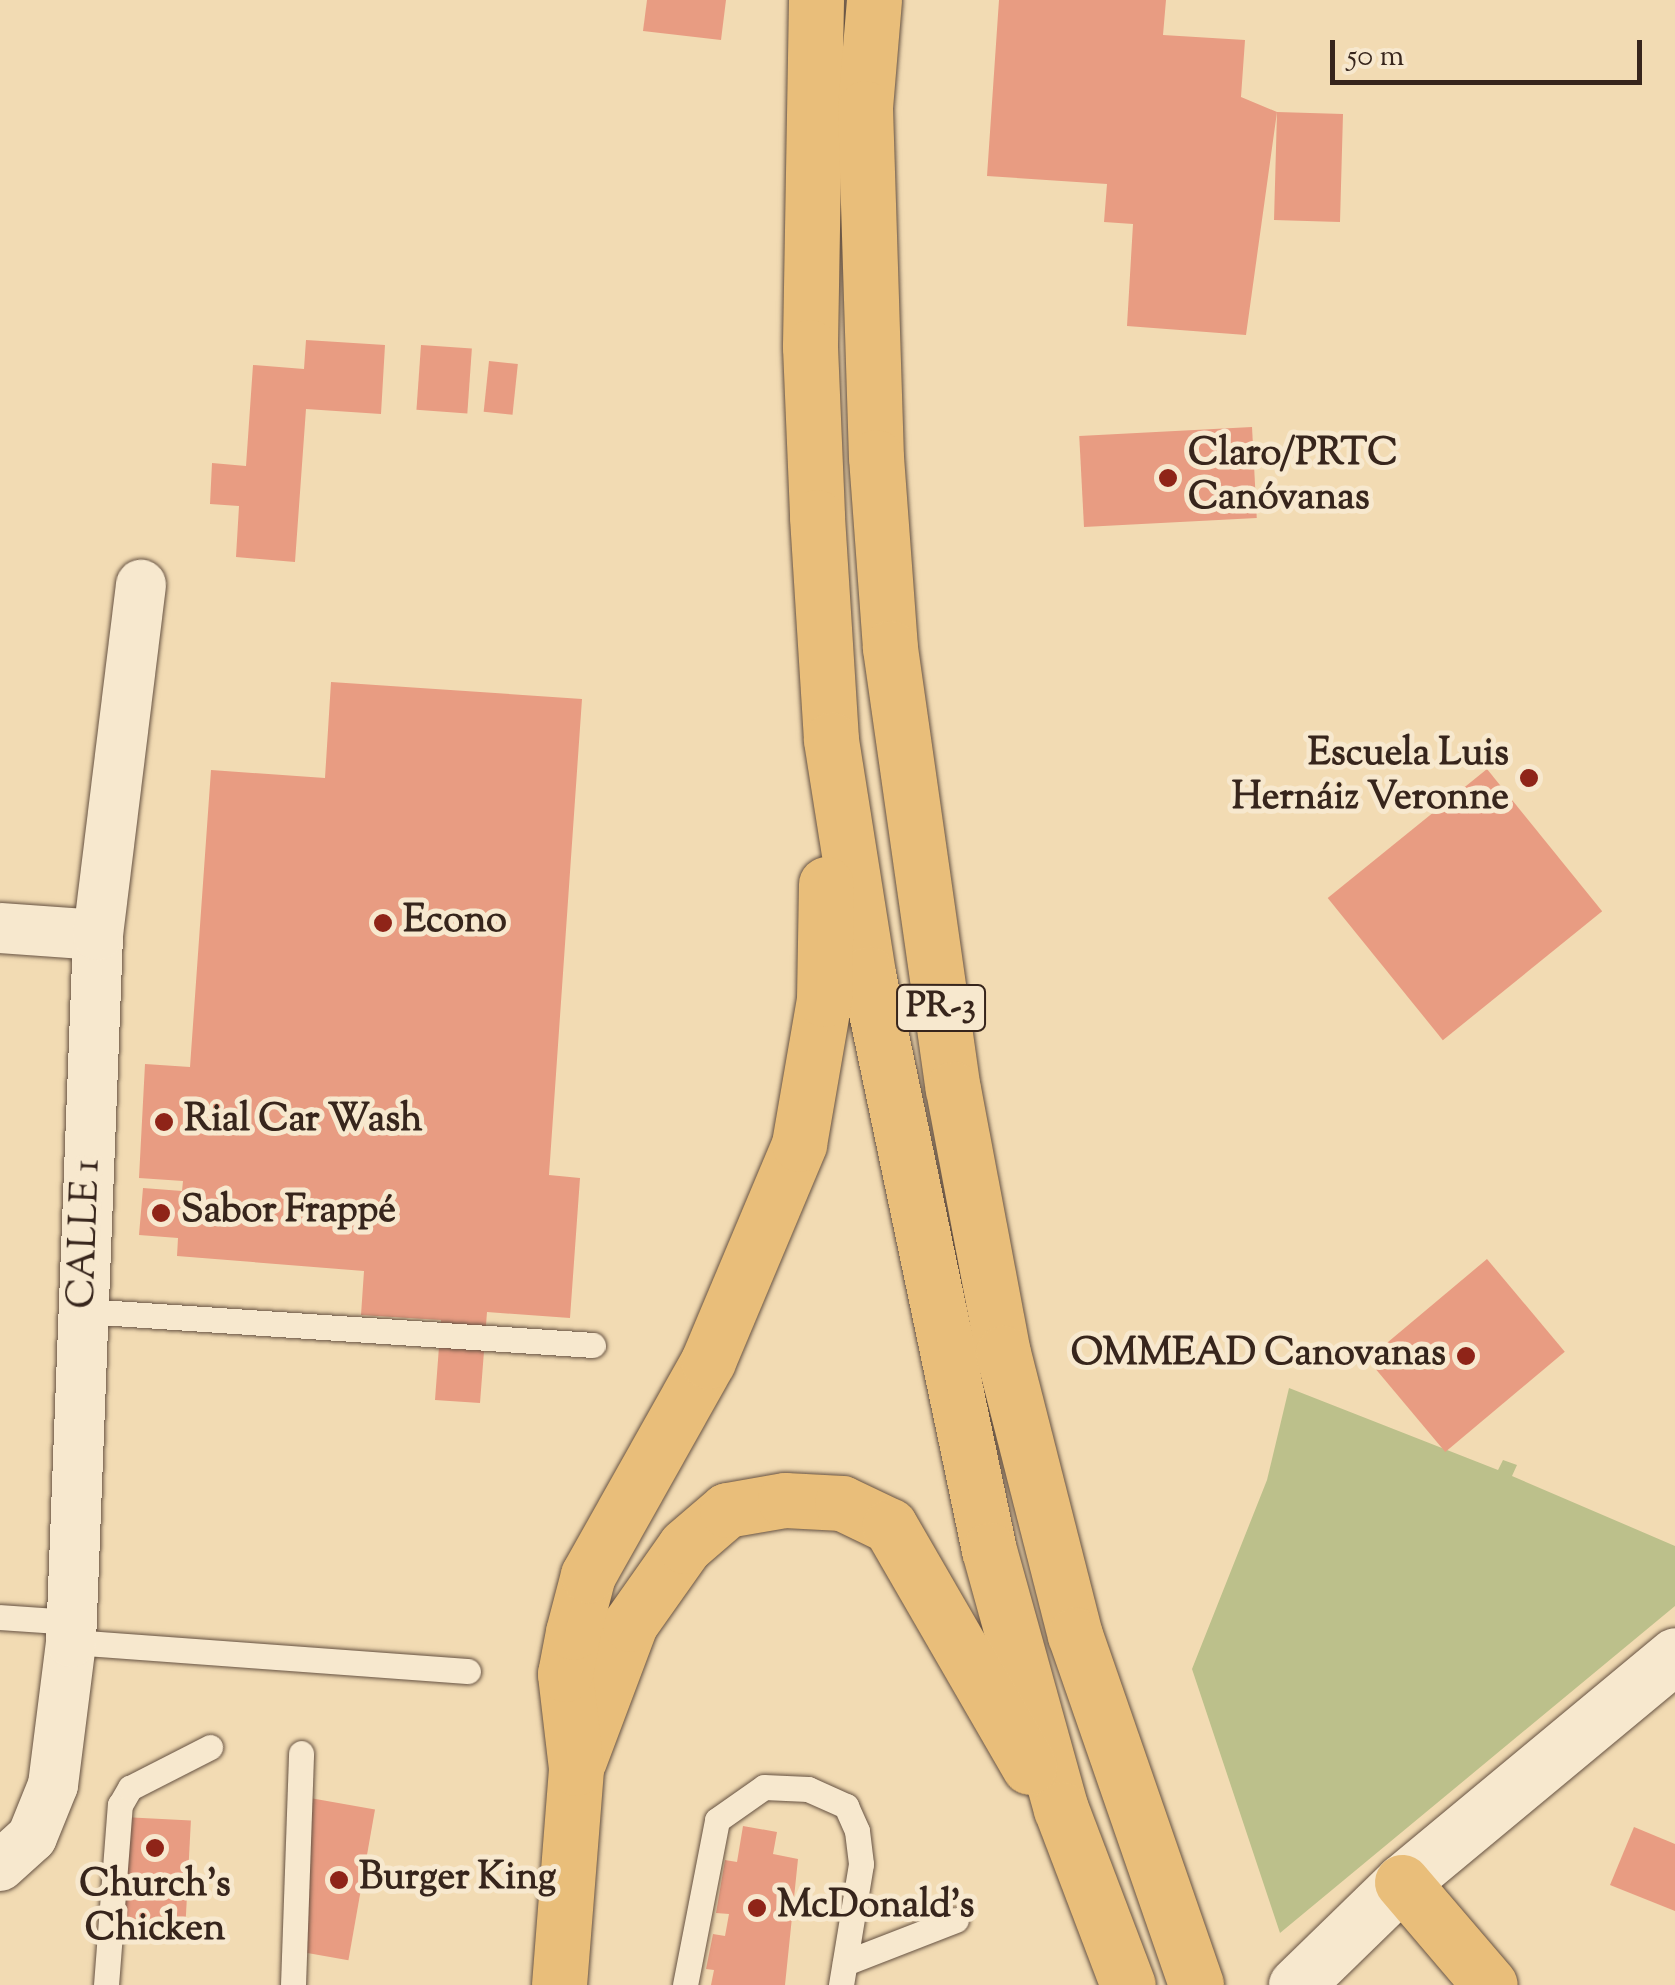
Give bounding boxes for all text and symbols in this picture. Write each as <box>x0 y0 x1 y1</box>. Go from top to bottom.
scale bar <box>1335 20 1648 82</box>
text: 50 m <box>1347 36 1404 79</box>
place label: Claro/PRTC Canóvanas <box>1188 433 1398 522</box>
marker: Claro/PRTC Canóvanas <box>1157 467 1179 489</box>
place label: Escuela Luis Hernáiz Veronne <box>1232 733 1509 822</box>
marker: Escuela Luis Hernáiz Veronne <box>1518 767 1540 789</box>
place label: Econo <box>403 900 507 946</box>
marker: Econo <box>372 912 394 934</box>
road number: PR-3 <box>896 978 986 1038</box>
place label: Rial Car Wash <box>184 1099 422 1145</box>
marker: Rial Car Wash <box>153 1111 175 1133</box>
street label: CALLE 1 <box>62 1158 112 1310</box>
place label: Sabor Frappé <box>181 1190 396 1236</box>
marker: Sabor Frappé <box>150 1202 172 1224</box>
place label: OMMEAD Canovanas <box>1071 1333 1446 1379</box>
marker: OMMEAD Canovanas <box>1455 1345 1477 1367</box>
marker: Church's Chicken <box>144 1837 166 1859</box>
place label: Burger King <box>359 1857 556 1903</box>
place label: Church's Chicken <box>79 1864 231 1954</box>
marker: Burger King <box>328 1869 350 1891</box>
place label: McDonald's <box>777 1885 975 1931</box>
marker: McDonald's <box>746 1897 768 1919</box>

